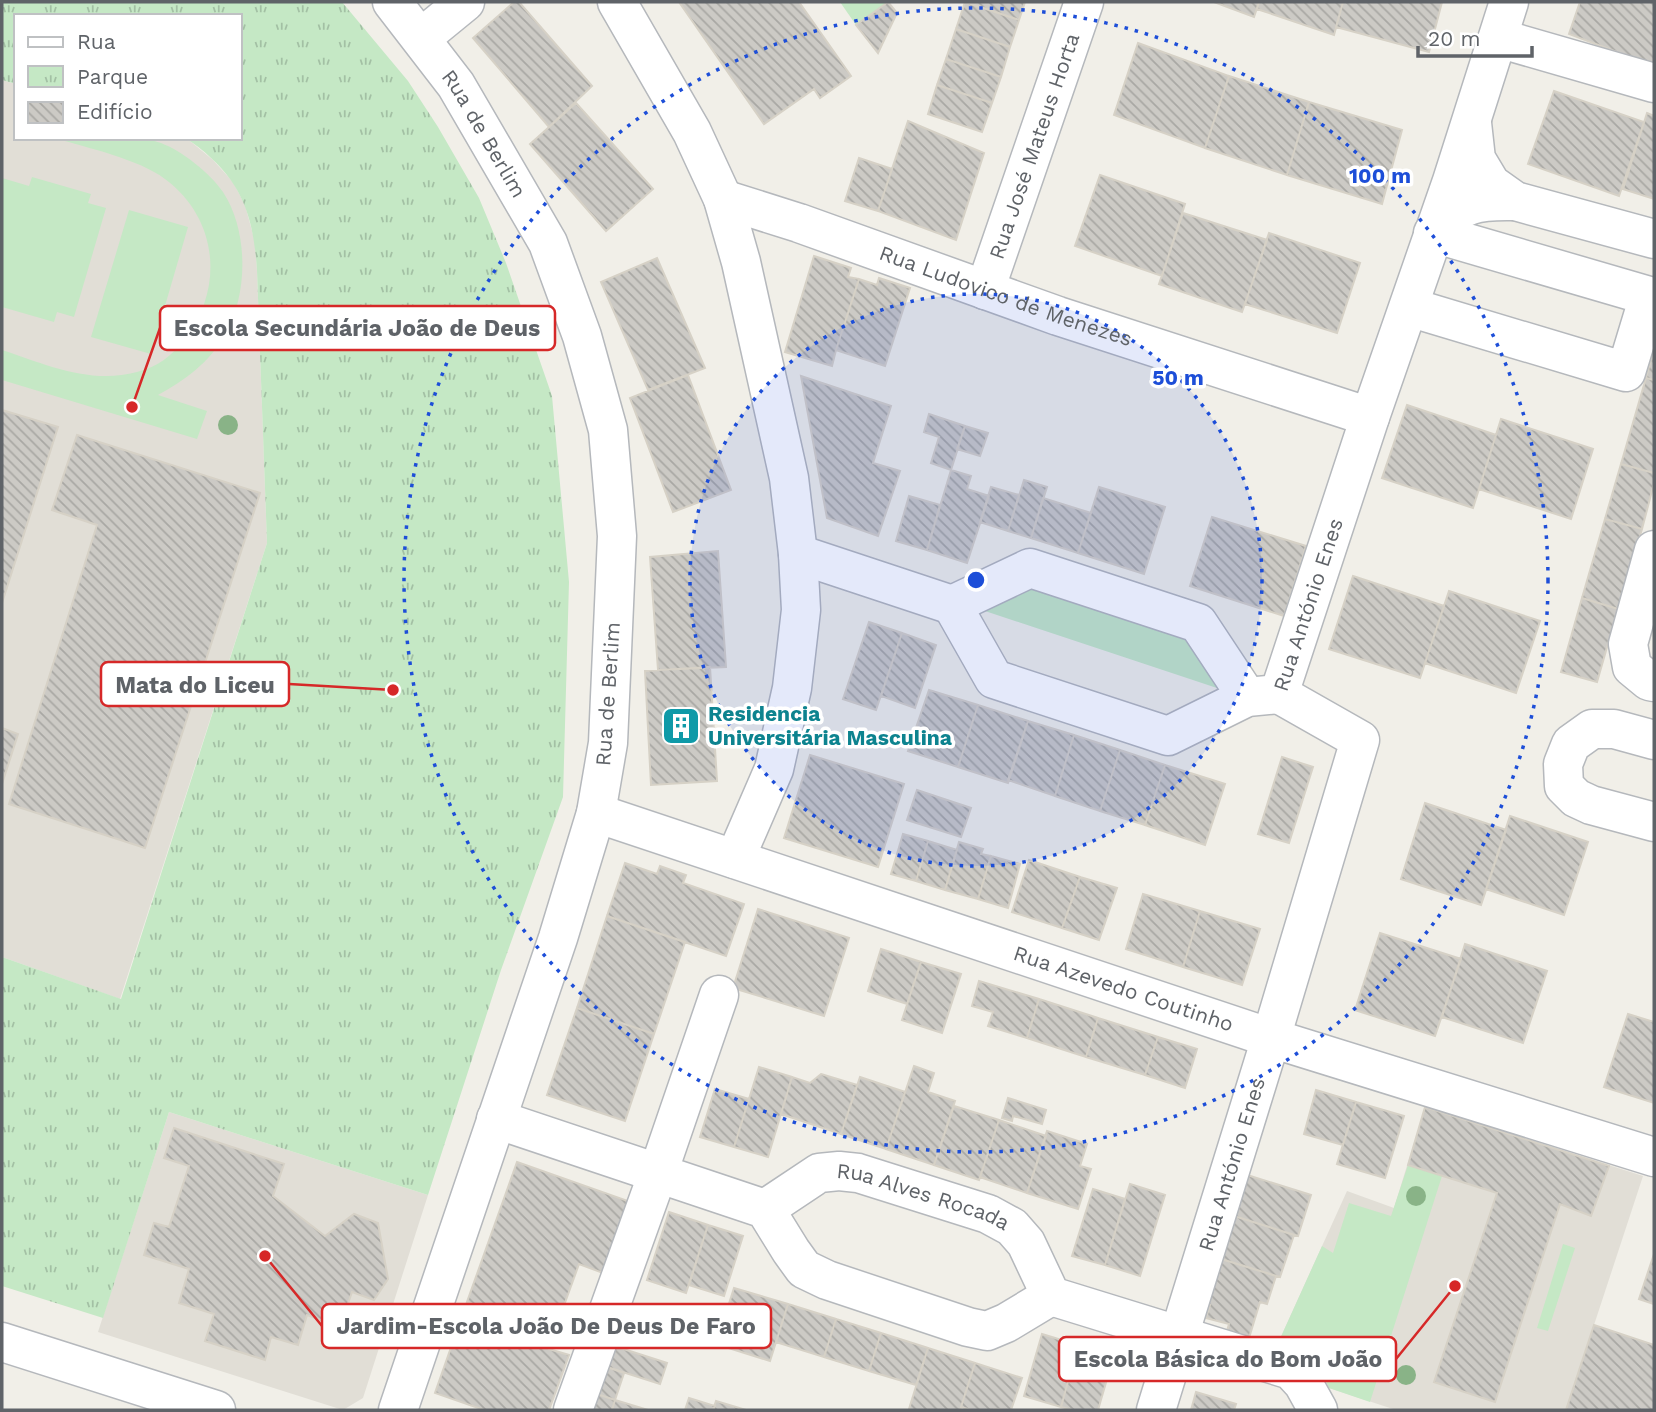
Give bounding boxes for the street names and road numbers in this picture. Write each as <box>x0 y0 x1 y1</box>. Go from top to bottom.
street label: Rua José Mateus Horta <box>984 30 1084 262</box>
street label: Rua de Berlim <box>437 64 532 202</box>
street label: Rua Ludovico de Menezes <box>876 240 1135 351</box>
street label: Rua António Enes <box>1268 515 1348 694</box>
street label: Rua de Berlim <box>590 621 625 767</box>
street label: Rua Azevedo Coutinho <box>1010 940 1237 1037</box>
street label: Rua António Enes <box>1193 1074 1270 1254</box>
street label: Rua Alves Rocada <box>835 1158 1014 1235</box>

